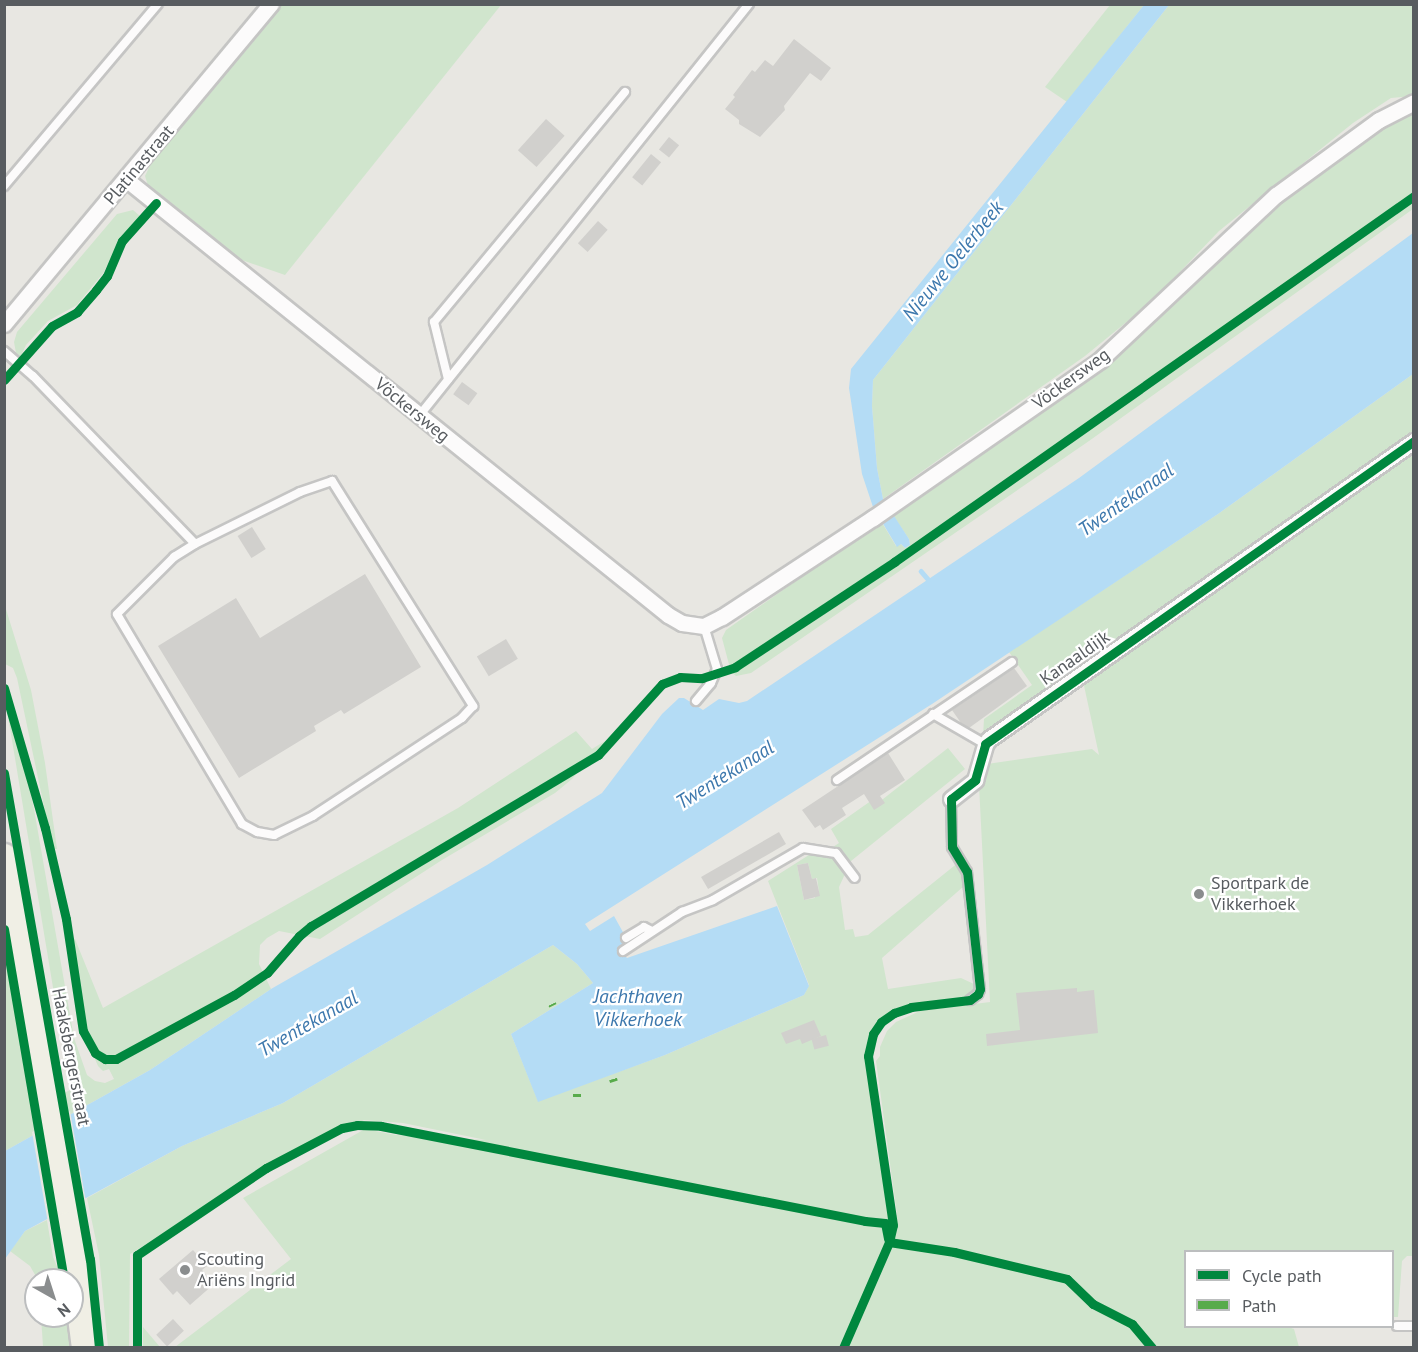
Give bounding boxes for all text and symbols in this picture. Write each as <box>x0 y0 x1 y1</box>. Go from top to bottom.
street label: Platinastraat <box>99 121 179 209</box>
water label: Nieuwe Oelerbeek <box>897 196 1009 326</box>
street label: Vöckersweg <box>1028 344 1114 414</box>
street label: Vöckersweg <box>370 373 454 447</box>
water label: Twentekanaal <box>1074 458 1178 542</box>
street label: Kanaaldijk <box>1036 626 1114 690</box>
water label: Twentekanaal <box>671 735 779 815</box>
place label: Sportpark de Vikkerhoek <box>1211 873 1310 916</box>
marker: Sportpark de Vikkerhoek <box>1192 887 1206 901</box>
water label: Jachthaven Vikkerhoek <box>593 985 683 1032</box>
street label: Haaksbergerstraat <box>47 986 95 1128</box>
water label: Twentekanaal <box>254 986 362 1062</box>
place label: Scouting Ariëns Ingrid <box>197 1249 295 1292</box>
legend <box>1184 1250 1394 1328</box>
marker: Scouting Ariëns Ingrid <box>178 1263 192 1277</box>
text: Cycle path <box>1242 1264 1322 1287</box>
north arrow <box>24 1268 84 1328</box>
text: Path <box>1242 1294 1276 1317</box>
text: N <box>54 1299 74 1322</box>

